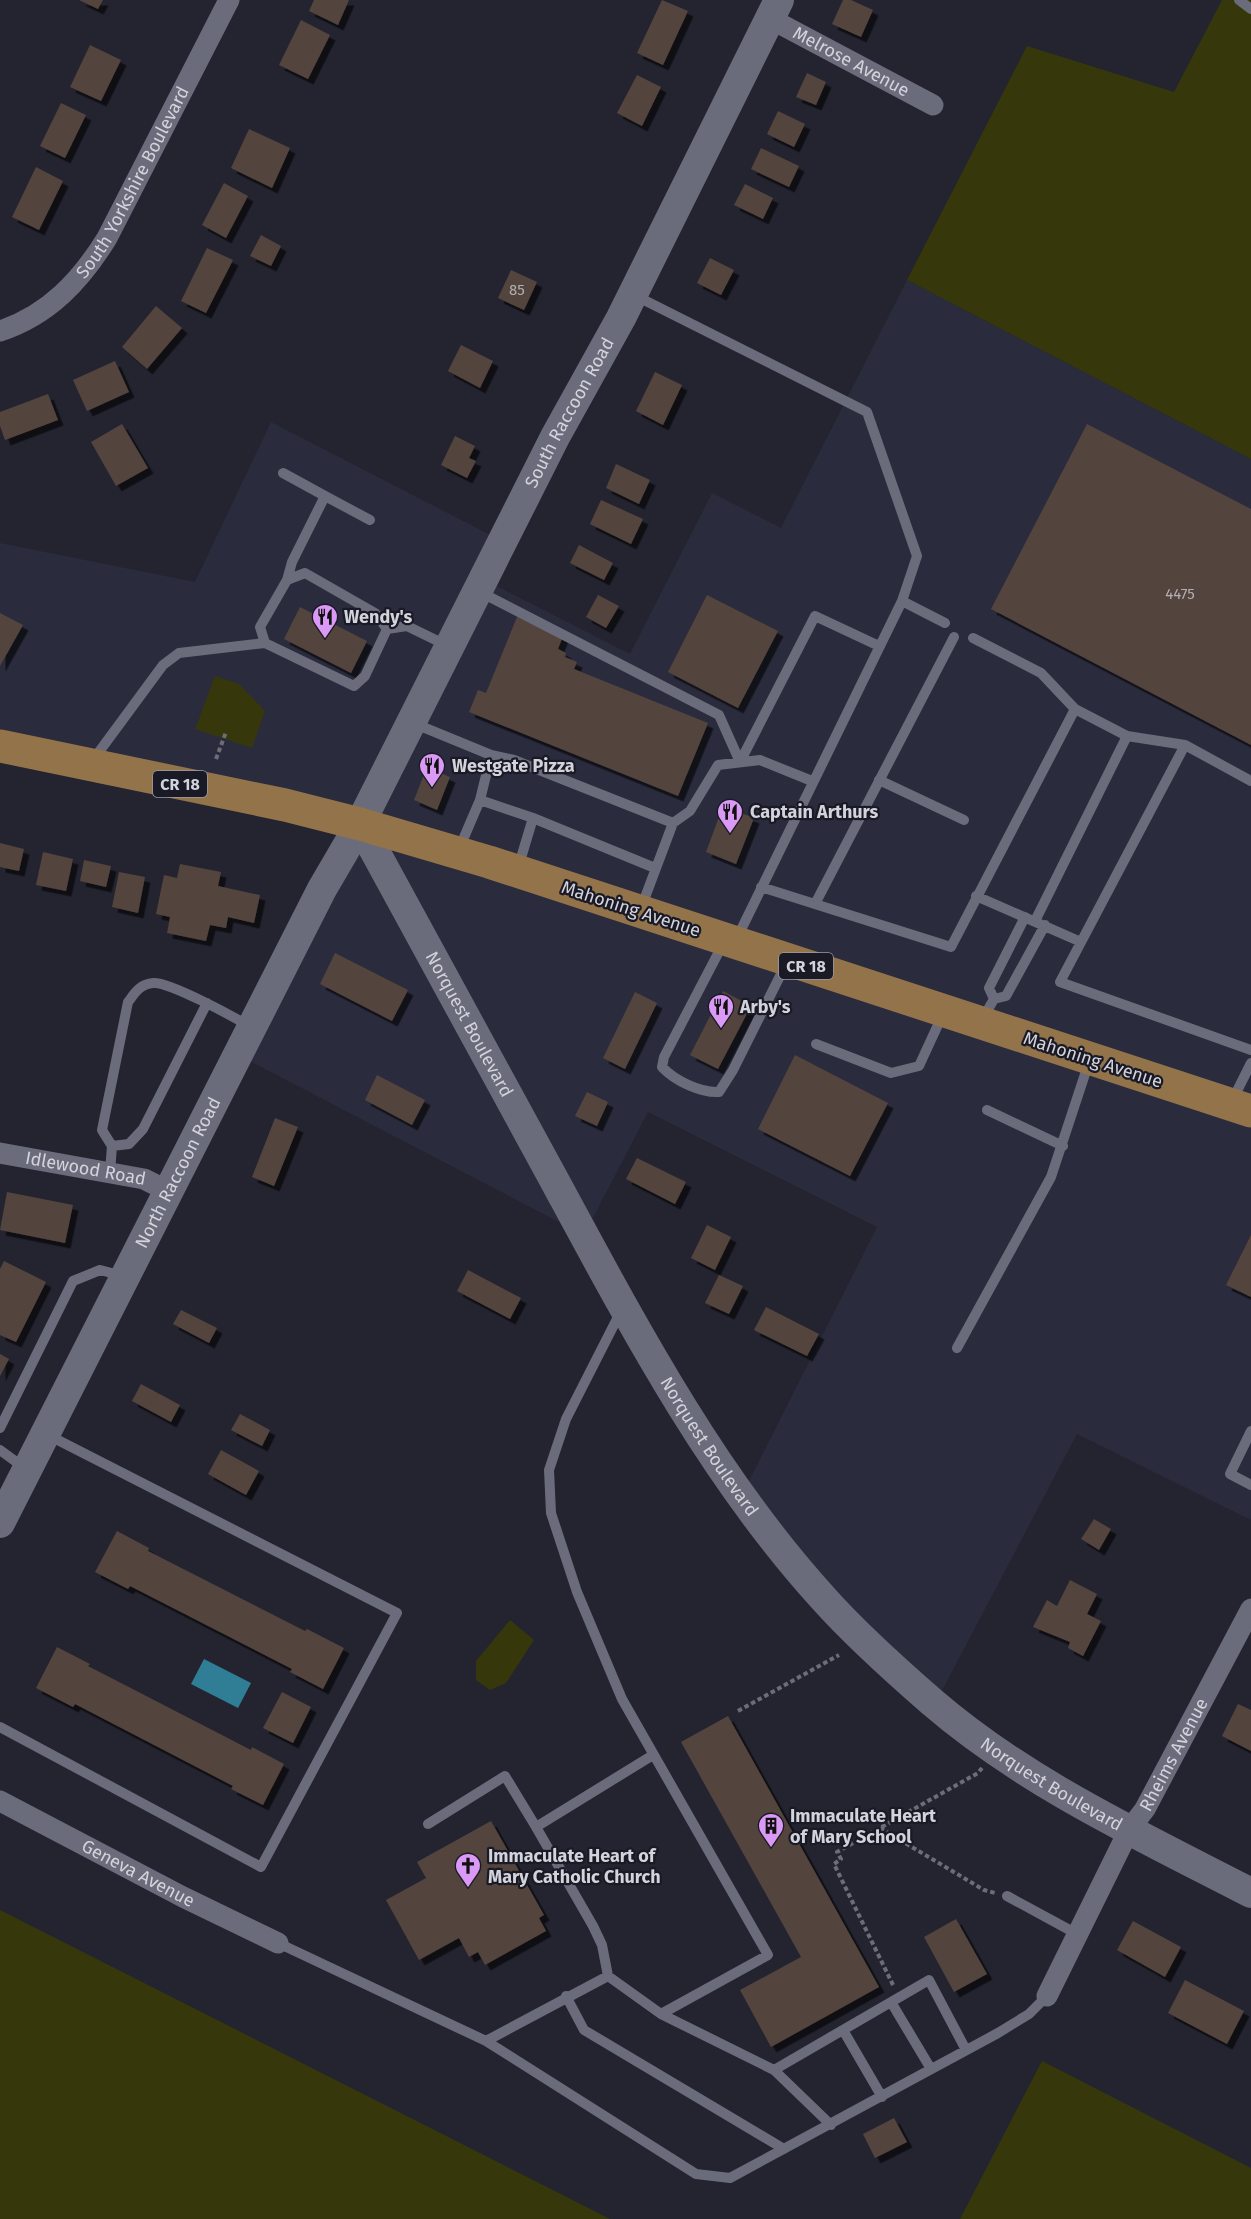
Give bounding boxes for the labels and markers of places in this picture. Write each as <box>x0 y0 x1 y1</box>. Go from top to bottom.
restaurant icon: Wendy's <box>310 602 340 640</box>
place label: Wendy's <box>344 606 413 628</box>
restaurant icon: Westgate Pizza <box>417 751 447 789</box>
place label: Westgate Pizza <box>452 755 575 777</box>
restaurant icon: Captain Arthurs <box>715 797 745 835</box>
place label: Captain Arthurs <box>750 801 879 823</box>
restaurant icon: Arby's <box>706 992 736 1030</box>
place label: Arby's <box>739 996 791 1018</box>
place label: Immaculate Heart of Mary School <box>790 1805 937 1848</box>
building icon: Immaculate Heart of Mary School <box>756 1811 786 1849</box>
place label: Immaculate Heart of Mary Catholic Church <box>488 1845 661 1888</box>
church icon: Immaculate Heart of Mary Catholic Church <box>453 1851 483 1889</box>

